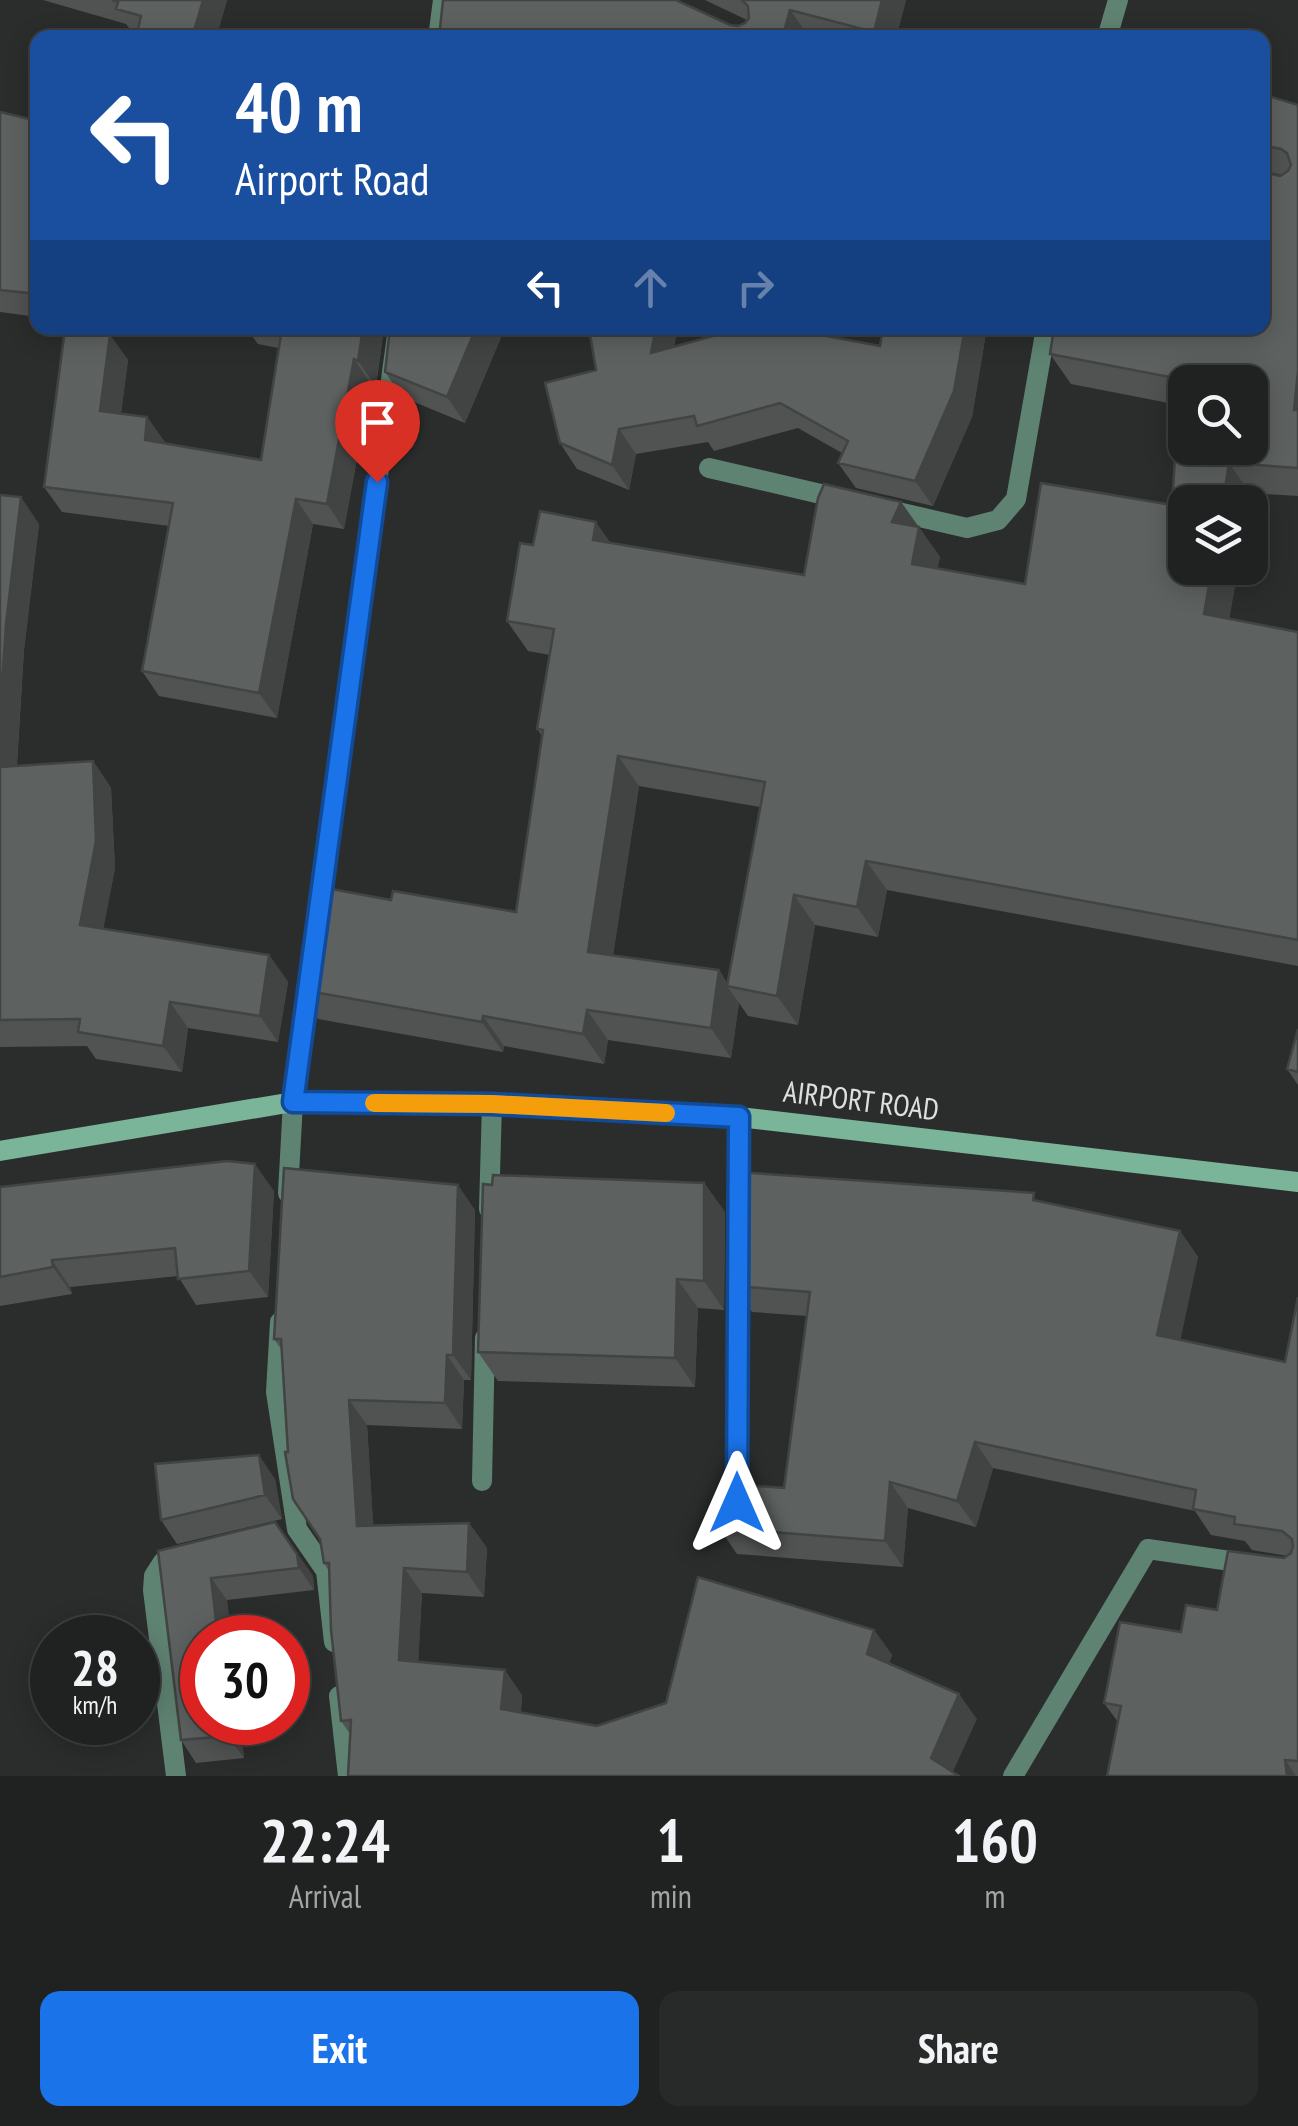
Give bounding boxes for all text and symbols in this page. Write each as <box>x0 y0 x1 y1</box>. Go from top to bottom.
text: 40 m <box>235 61 363 151</box>
icon: left <box>70 70 200 200</box>
text: Airport Road <box>235 149 430 207</box>
icon: left <box>518 260 573 315</box>
icon: ahead <box>623 260 678 315</box>
icon: right <box>728 260 783 315</box>
map controls <box>1168 365 1268 585</box>
button: search <box>1168 365 1268 465</box>
pin <box>335 380 420 483</box>
icon: arrive <box>350 395 405 450</box>
button: layers <box>1168 485 1268 585</box>
street label: AIRPORT ROAD <box>781 1071 941 1128</box>
position arrow <box>685 1451 789 1555</box>
speed limit sign: 30 <box>180 1615 310 1745</box>
text: 28 <box>71 1635 119 1700</box>
text: km/h <box>73 1689 117 1721</box>
text: 22:24 <box>260 1801 390 1879</box>
text: 1 <box>657 1801 685 1879</box>
text: 160 <box>952 1801 1038 1879</box>
text: Arrival <box>289 1875 361 1917</box>
text: min <box>650 1875 692 1917</box>
text: m <box>984 1875 1005 1917</box>
button: Exit <box>40 1991 639 2106</box>
button: Share <box>659 1991 1258 2106</box>

